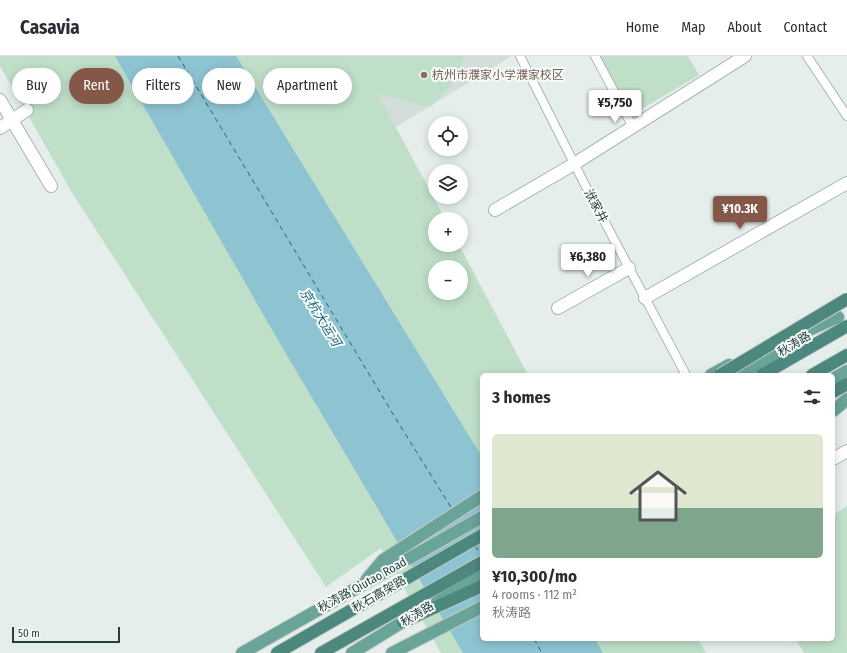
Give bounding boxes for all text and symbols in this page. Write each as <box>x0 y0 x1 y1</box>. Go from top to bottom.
text: Casavia <box>20 16 80 39</box>
text: Home <box>626 19 659 36</box>
text: Map <box>681 19 705 36</box>
text: About <box>727 19 762 36</box>
text: Contact <box>784 19 827 36</box>
chip: Buy <box>12 68 61 104</box>
chip: Rent <box>69 68 124 104</box>
chip: Filters <box>132 68 194 104</box>
chip: New <box>202 68 255 104</box>
chip: Apartment <box>263 68 352 104</box>
place label: 杭州市濮家小学濮家校区 <box>432 68 564 82</box>
marker: 杭州市濮家小学濮家校区 <box>419 70 429 80</box>
pin: ¥5,750 <box>582 90 648 124</box>
text: ¥5,750 <box>598 95 632 110</box>
map controls <box>428 116 468 300</box>
button: locate <box>428 116 468 156</box>
button: layers <box>428 164 468 204</box>
street label: 洑家井 <box>581 187 611 225</box>
pin: ¥10.3K <box>707 196 773 230</box>
text: ¥10.3K <box>722 201 758 216</box>
button: + <box>428 212 468 252</box>
pin: ¥6,380 <box>555 244 621 278</box>
text: ¥6,380 <box>570 249 606 264</box>
button: − <box>428 260 468 300</box>
water label: 京杭大运河 <box>297 286 346 351</box>
street label: 秋涛路 <box>775 329 813 359</box>
icon: filters <box>801 386 823 408</box>
text: 3 homes <box>492 387 551 408</box>
icon: home <box>622 460 694 532</box>
street label: 秋涛路 Qiutao Road <box>315 555 409 615</box>
text: ¥10,300/mo <box>492 566 577 587</box>
street label: 秋石高架路 <box>350 573 408 615</box>
text: 4 rooms · 112 m² <box>492 587 577 602</box>
street label: 秋涛路 <box>398 599 436 629</box>
text: 秋涛路 <box>492 605 531 620</box>
scale bar <box>12 625 120 644</box>
text: 50 m <box>18 627 40 640</box>

